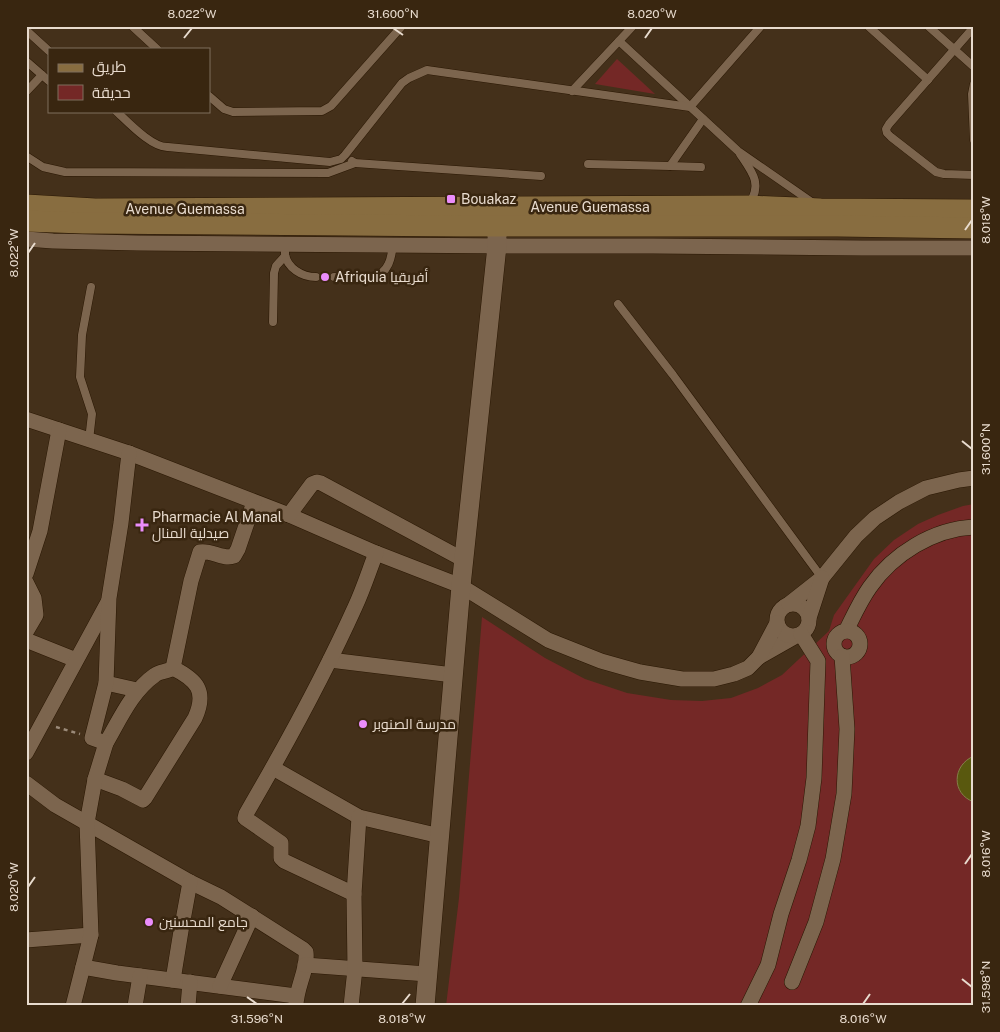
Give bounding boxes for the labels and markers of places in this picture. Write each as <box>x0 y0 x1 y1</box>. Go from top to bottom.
place label: Bouakaz <box>461 191 517 207</box>
marker: Bouakaz <box>445 193 457 205</box>
place label: Afriquia أفريقيا <box>335 268 429 285</box>
marker: Afriquia أفريقيا <box>319 271 331 283</box>
place label: Pharmacie Al Manal صيدلية المنال <box>152 509 282 542</box>
marker: Pharmacie Al Manal صيدلية المنال <box>136 519 148 531</box>
place label: مدرسة الصنوبر <box>372 716 456 732</box>
marker: مدرسة الصنوبر <box>357 718 369 730</box>
place label: جامع المحسنين <box>159 914 248 931</box>
marker: جامع المحسنين <box>143 916 155 928</box>

